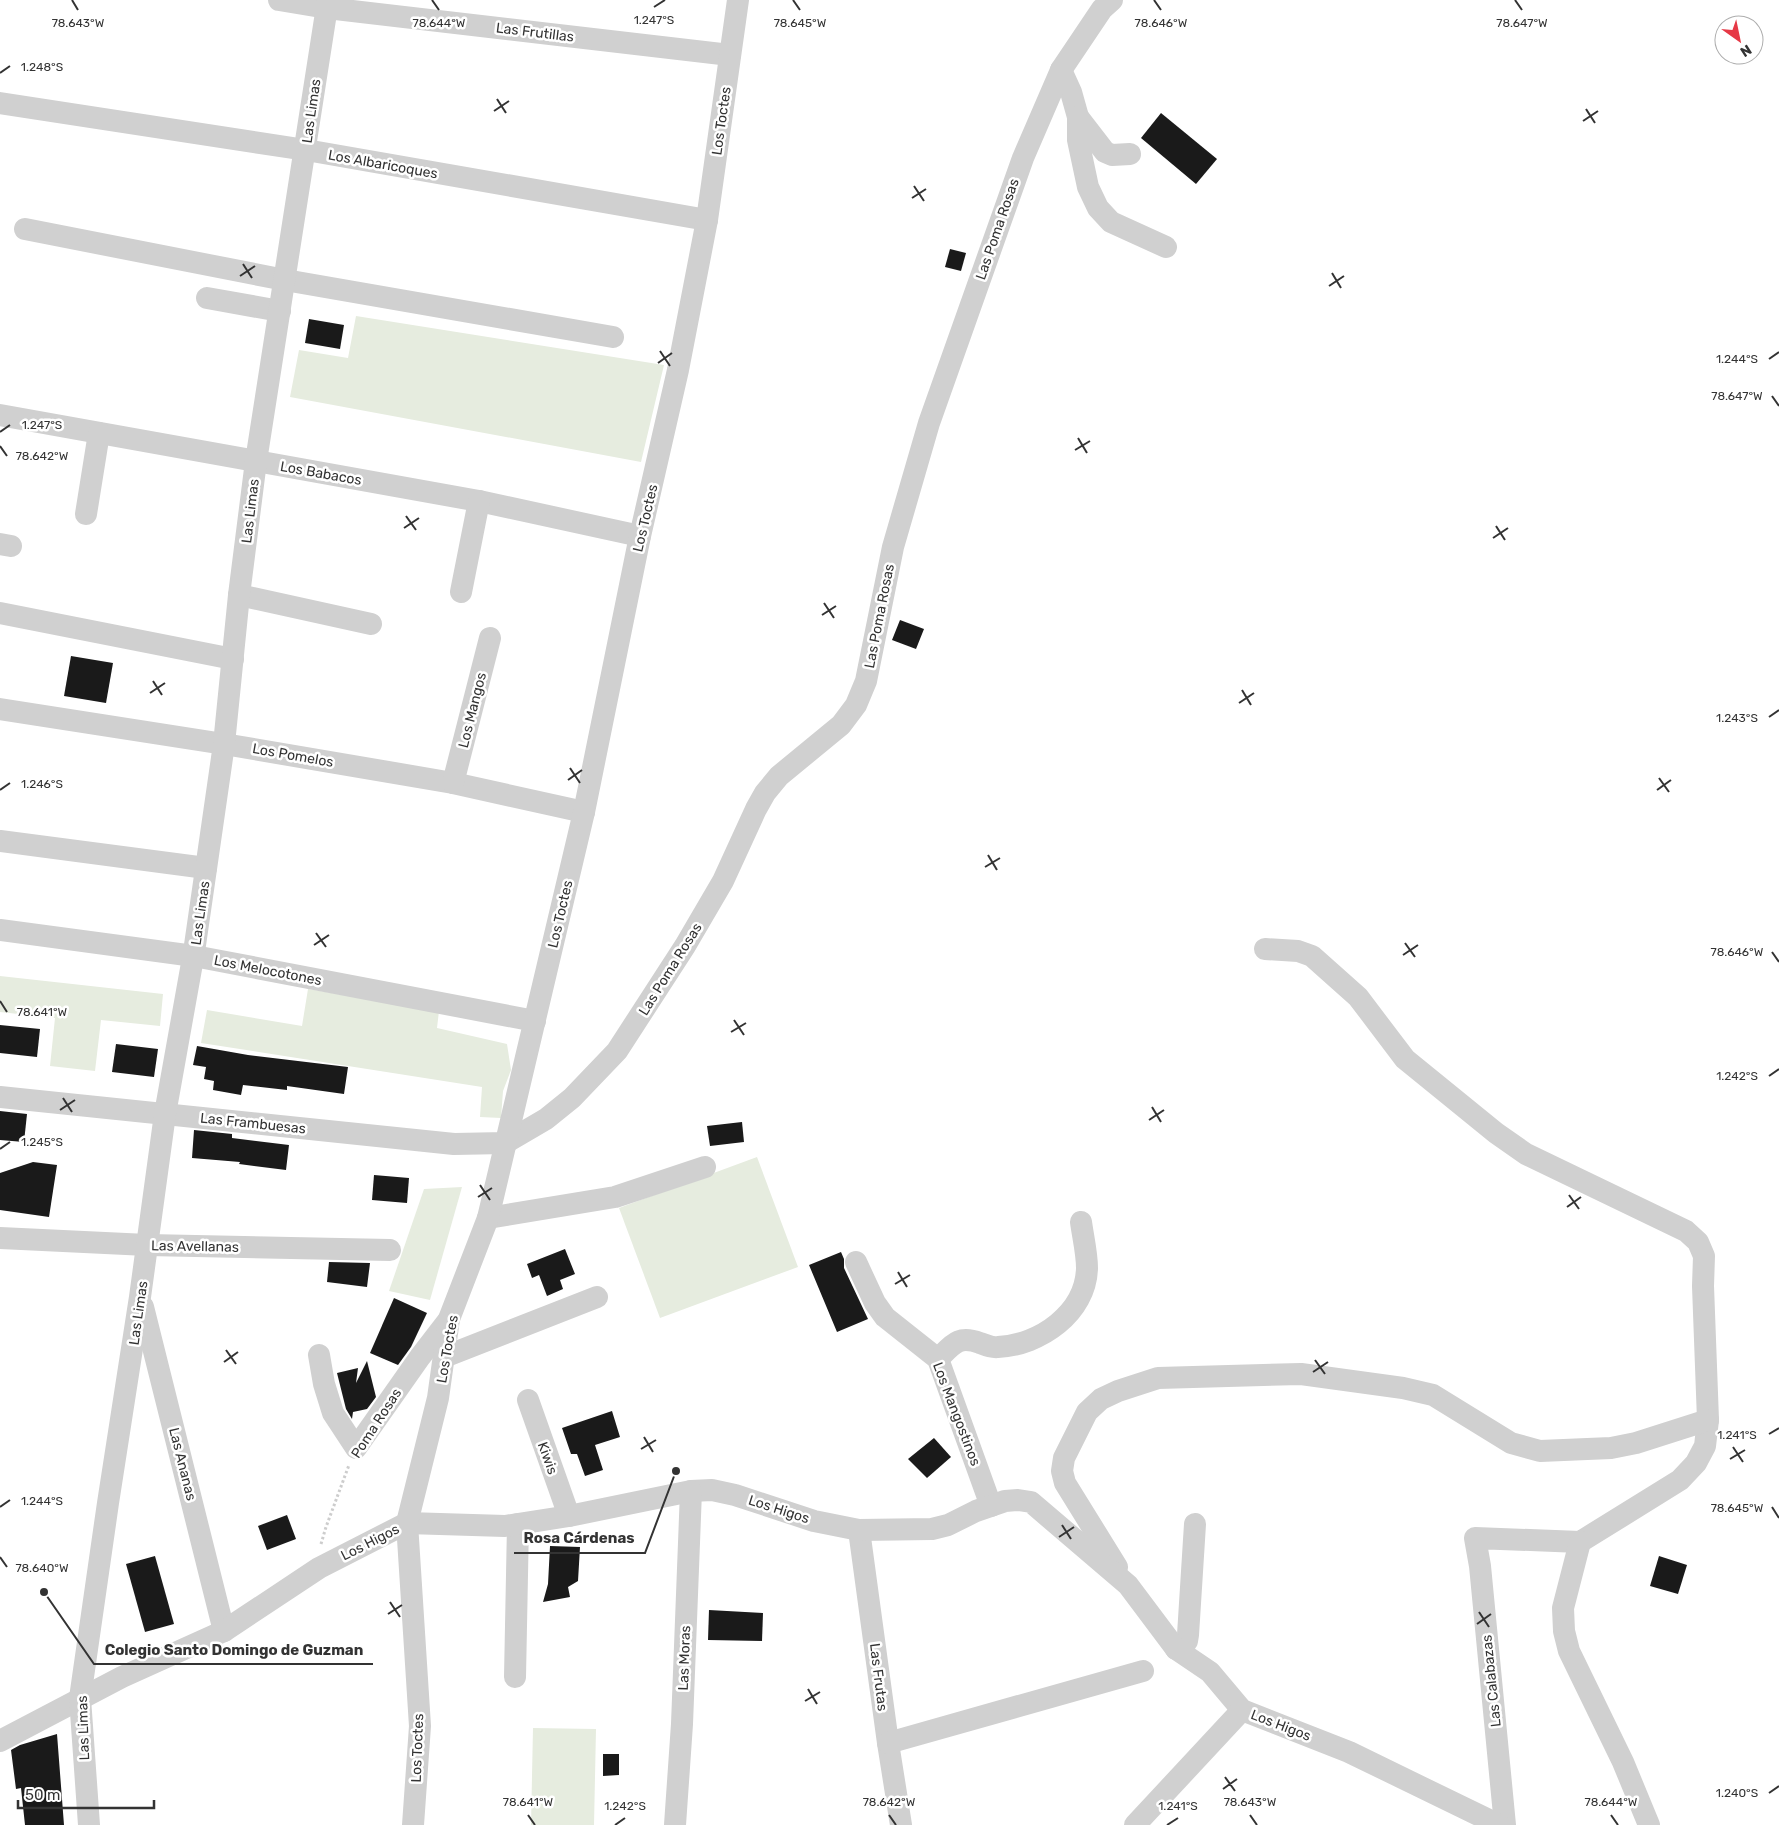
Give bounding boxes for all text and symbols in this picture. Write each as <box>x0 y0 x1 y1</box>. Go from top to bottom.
text: 1.247°S <box>634 13 674 27</box>
north arrow <box>1714 15 1764 65</box>
text: 78.643°W <box>52 16 105 30</box>
text: 78.644°W <box>413 16 466 30</box>
text: 78.645°W <box>774 16 827 30</box>
text: 78.646°W <box>1135 16 1188 30</box>
text: 78.647°W <box>1496 16 1548 30</box>
street label: Las Frutillas <box>495 19 575 46</box>
text: N <box>1737 41 1755 60</box>
text: 1.248°S <box>21 60 63 74</box>
street label: Las Limas <box>299 78 324 144</box>
street label: Los Toctes <box>708 86 735 156</box>
street label: Los Albaricoques <box>327 146 439 183</box>
street label: Las Poma Rosas <box>972 176 1023 282</box>
text: 1.244°S <box>1716 352 1758 366</box>
text: 78.647°W <box>1711 389 1763 403</box>
text: 1.247°S <box>22 418 62 432</box>
text: 78.642°W <box>16 449 69 463</box>
street label: Los Babacos <box>279 458 363 489</box>
street label: Las Limas <box>238 478 263 544</box>
street label: Los Toctes <box>629 483 662 554</box>
street label: Las Poma Rosas <box>861 563 898 670</box>
street label: Los Mangos <box>455 671 490 750</box>
text: 1.243°S <box>1716 711 1758 725</box>
street label: Los Pomelos <box>251 740 335 771</box>
text: 1.246°S <box>21 777 63 791</box>
street label: Los Toctes <box>544 879 577 950</box>
street label: Las Limas <box>188 880 213 946</box>
street label: Las Poma Rosas <box>635 920 706 1019</box>
text: 78.646°W <box>1711 945 1764 959</box>
street label: Los Melocotones <box>213 952 323 989</box>
text: 78.641°W <box>17 1005 68 1019</box>
text: 1.242°S <box>1716 1069 1758 1083</box>
street label: Las Frambuesas <box>199 1109 307 1137</box>
text: 1.245°S <box>21 1135 63 1149</box>
street label: Las Avellanas <box>151 1237 239 1256</box>
street label: Las Limas <box>126 1280 151 1346</box>
street label: Los Toctes <box>433 1314 462 1385</box>
street label: Los Mangostinos <box>929 1360 984 1468</box>
street label: Poma Rosas <box>348 1385 405 1461</box>
street label: Las Ananas <box>165 1426 200 1502</box>
text: 1.241°S <box>1717 1428 1757 1442</box>
street label: Kiwis <box>534 1439 561 1477</box>
street label: Los Higos <box>746 1492 812 1527</box>
text: 1.244°S <box>21 1494 63 1508</box>
text: 78.645°W <box>1711 1501 1764 1515</box>
street label: Los Higos <box>338 1521 402 1564</box>
callout: Rosa Cárdenas <box>514 1523 645 1553</box>
text: Rosa Cárdenas <box>523 1529 635 1547</box>
text: 78.640°W <box>15 1561 69 1575</box>
street label: Las Moras <box>675 1625 694 1691</box>
callout: Colegio Santo Domingo de Guzman <box>94 1634 373 1664</box>
street label: Las Calabazas <box>1478 1634 1505 1728</box>
text: Colegio Santo Domingo de Guzman <box>105 1641 363 1659</box>
street label: Las Frutas <box>866 1642 891 1712</box>
street label: Las Limas <box>74 1695 93 1761</box>
street label: Los Higos <box>1248 1706 1313 1745</box>
street label: Los Toctes <box>408 1713 427 1783</box>
scale bar <box>18 1778 154 1810</box>
text: 50 m <box>25 1786 60 1804</box>
text: 1.240°S <box>1716 1786 1758 1800</box>
text: 78.641°W <box>503 1795 554 1809</box>
text: 78.642°W <box>863 1795 916 1809</box>
text: 78.643°W <box>1224 1795 1277 1809</box>
text: 78.644°W <box>1585 1795 1638 1809</box>
text: 1.242°S <box>604 1799 646 1813</box>
text: 1.241°S <box>1158 1799 1198 1813</box>

